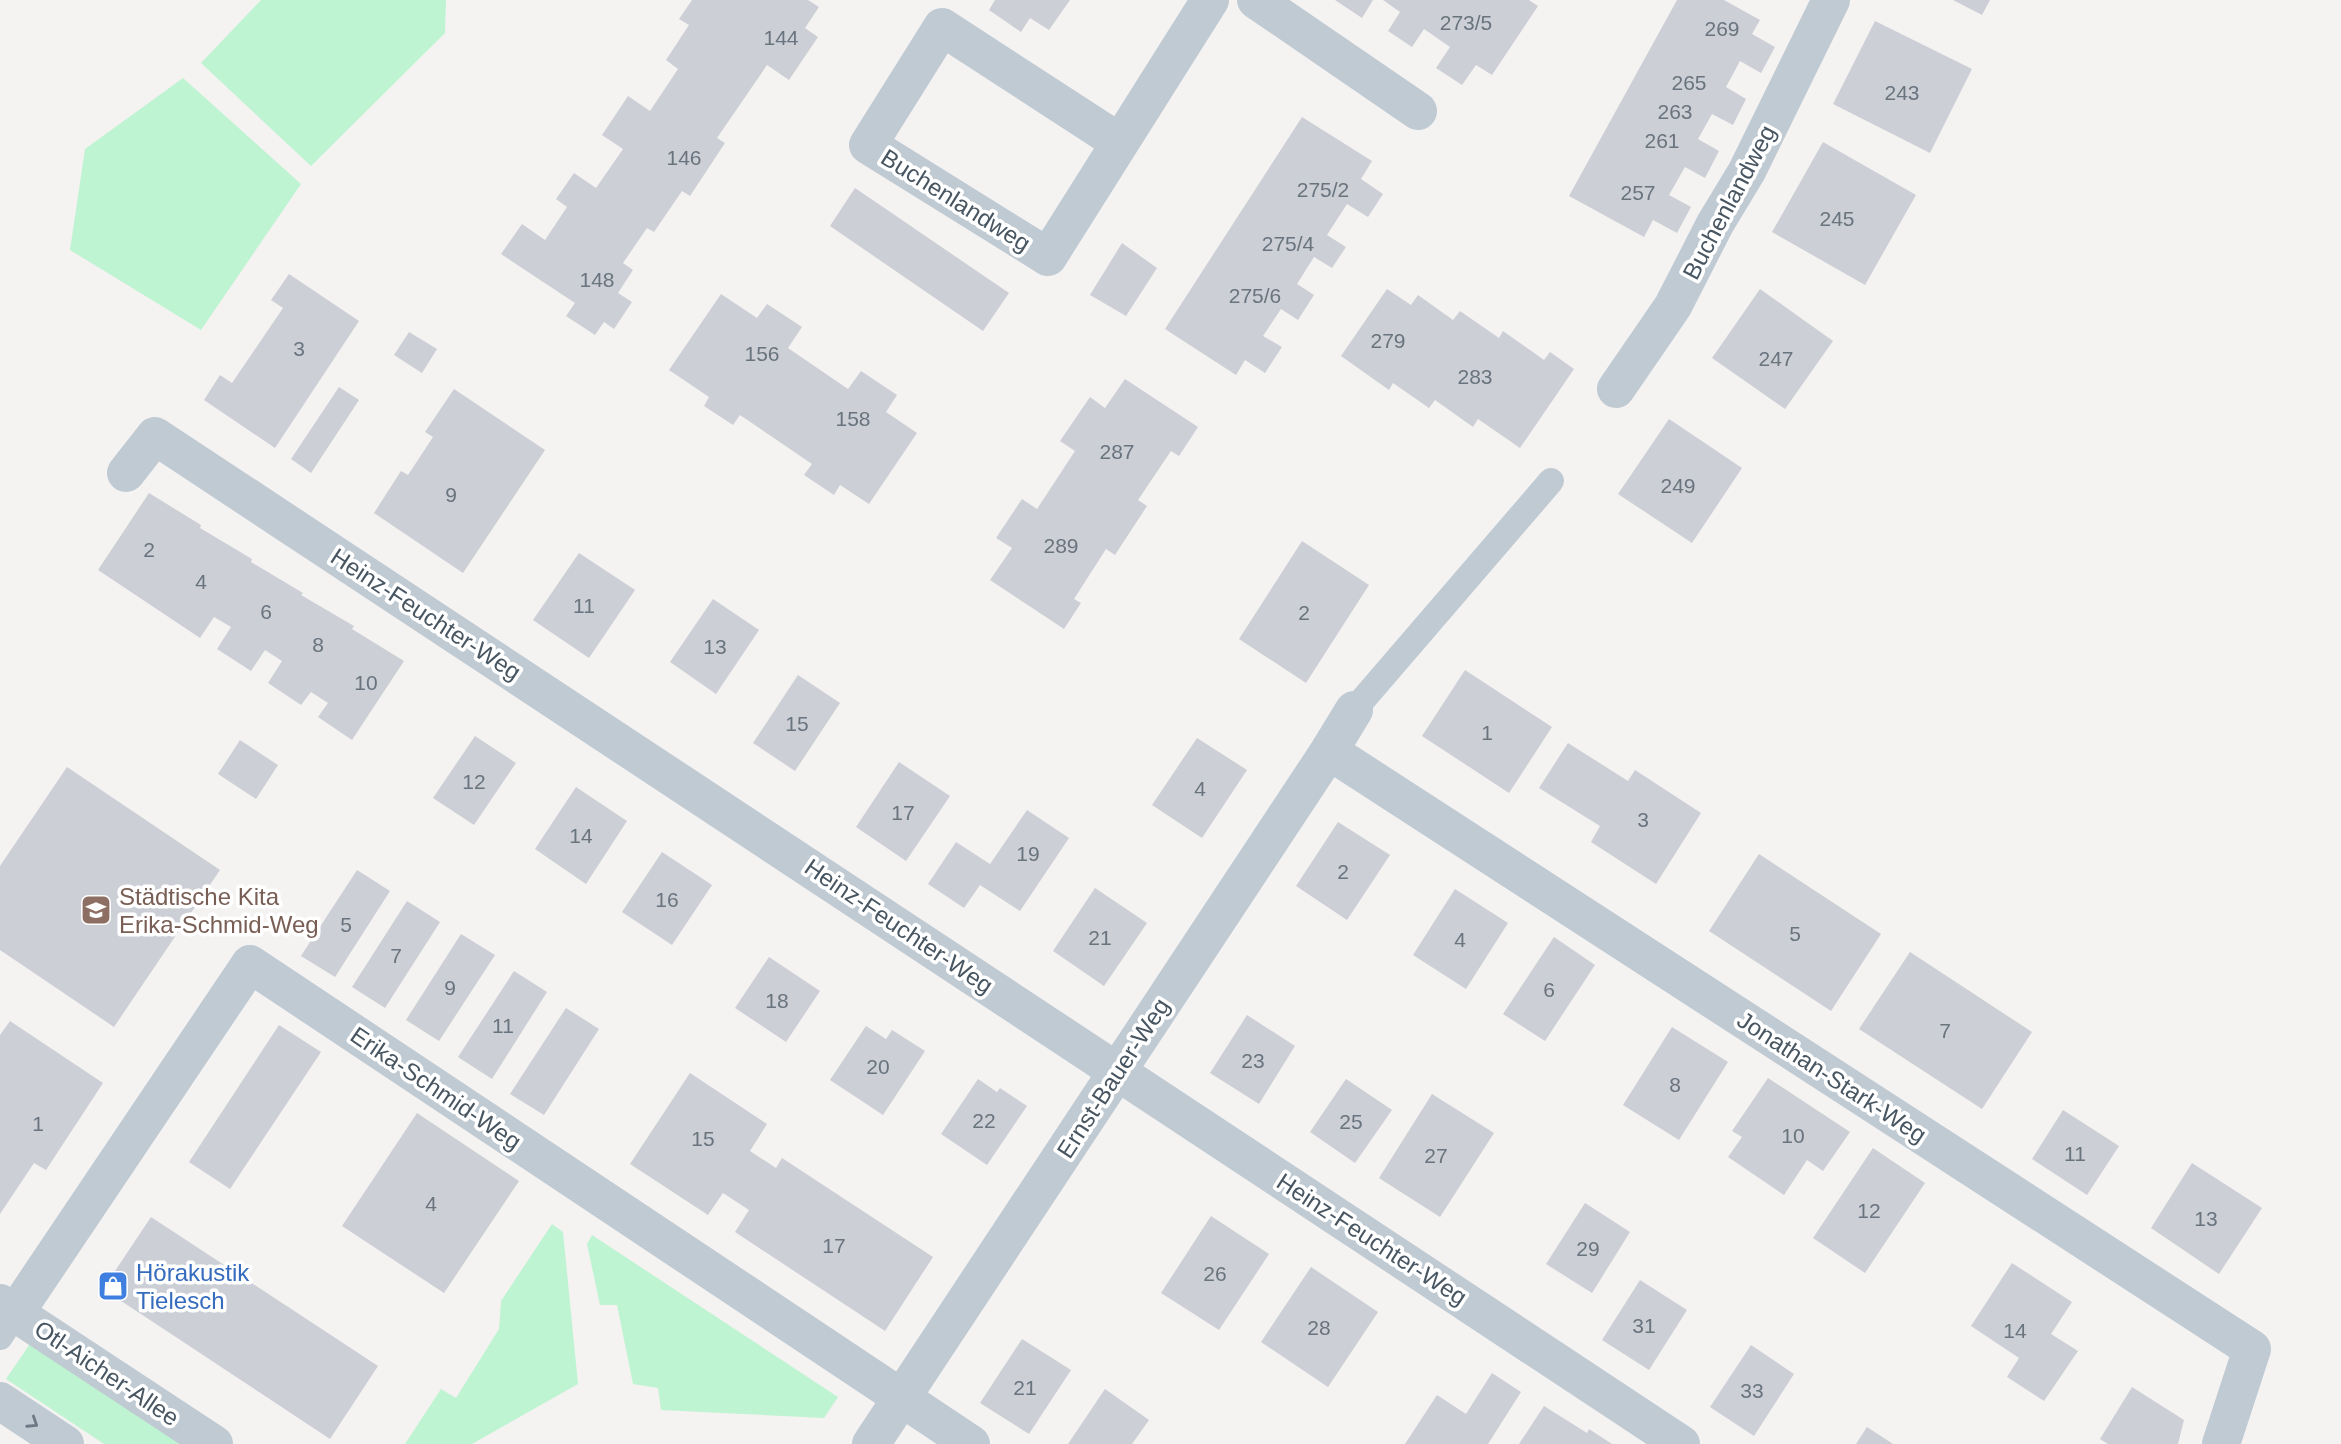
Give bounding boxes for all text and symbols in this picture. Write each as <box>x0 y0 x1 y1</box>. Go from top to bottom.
house number: 273/5 <box>1440 11 1492 34</box>
house number: 269 <box>1704 17 1740 40</box>
house number: 144 <box>763 26 799 49</box>
house number: 265 <box>1671 71 1707 94</box>
house number: 243 <box>1884 81 1920 104</box>
house number: 263 <box>1657 100 1693 123</box>
street label: Buchenlandweg <box>1677 120 1781 284</box>
house number: 261 <box>1644 129 1680 152</box>
street label: Buchenlandweg <box>876 143 1036 257</box>
house number: 146 <box>666 146 702 169</box>
house number: 275/2 <box>1297 178 1349 201</box>
house number: 257 <box>1620 181 1656 204</box>
house number: 245 <box>1819 207 1855 230</box>
house number: 275/4 <box>1262 232 1315 255</box>
house number: 148 <box>579 268 615 291</box>
house number: 275/6 <box>1229 284 1281 307</box>
house number: 279 <box>1370 329 1406 352</box>
house number: 3 <box>293 337 305 360</box>
house number: 156 <box>744 342 780 365</box>
house number: 247 <box>1758 347 1794 370</box>
house number: 283 <box>1457 365 1493 388</box>
house number: 158 <box>835 407 871 430</box>
house number: 287 <box>1099 440 1135 463</box>
house number: 249 <box>1660 474 1696 497</box>
house number: 9 <box>445 483 457 506</box>
house number: 289 <box>1043 534 1079 557</box>
house number: 2 <box>143 538 155 561</box>
street label: Heinz-Feuchter-Weg <box>326 543 526 685</box>
house number: 4 <box>195 570 207 593</box>
house number: 11 <box>573 594 595 617</box>
house number: 6 <box>260 600 272 623</box>
house number: 2 <box>1298 601 1310 624</box>
house number: 8 <box>312 633 324 656</box>
house number: 13 <box>703 635 727 658</box>
house number: 10 <box>354 671 378 694</box>
house number: 15 <box>785 712 809 735</box>
house number: 1 <box>1481 721 1493 744</box>
house number: 12 <box>462 770 486 793</box>
house number: 4 <box>1194 777 1206 800</box>
house number: 17 <box>891 801 915 824</box>
house number: 3 <box>1637 808 1649 831</box>
house number: 14 <box>569 824 593 847</box>
house number: 19 <box>1016 842 1040 865</box>
street label: Heinz-Feuchter-Weg <box>800 853 998 999</box>
house number: 2 <box>1337 860 1349 883</box>
place label: Städtische Kita Erika-Schmid-Weg <box>119 883 319 938</box>
house number: 16 <box>655 888 679 911</box>
school or university icon: Städtische Kita Erika-Schmid-Weg <box>79 893 113 927</box>
house number: 5 <box>340 913 352 936</box>
house number: 5 <box>1789 922 1801 945</box>
house number: 21 <box>1088 926 1112 949</box>
house number: 4 <box>1454 928 1466 951</box>
house number: 7 <box>390 944 402 967</box>
house number: 9 <box>444 976 456 999</box>
house number: 6 <box>1543 978 1555 1001</box>
house number: 18 <box>765 989 789 1012</box>
street label: Ernst-Bauer-Weg <box>1051 993 1175 1163</box>
street label: Jonathan-Stark-Weg <box>1733 1006 1931 1148</box>
house number: 11 <box>492 1014 514 1037</box>
house number: 7 <box>1939 1019 1951 1042</box>
street label: Erika-Schmid-Weg <box>346 1021 526 1155</box>
house number: 23 <box>1241 1049 1265 1072</box>
house number: 20 <box>866 1055 890 1078</box>
house number: 8 <box>1669 1073 1681 1096</box>
house number: 22 <box>972 1109 996 1132</box>
house number: 25 <box>1339 1110 1363 1133</box>
house number: 1 <box>32 1112 44 1135</box>
house number: 10 <box>1781 1124 1805 1147</box>
house number: 15 <box>691 1127 715 1150</box>
house number: 11 <box>2064 1142 2086 1165</box>
house number: 27 <box>1424 1144 1448 1167</box>
street label: Heinz-Feuchter-Weg <box>1272 1168 1472 1310</box>
house number: 4 <box>425 1192 437 1215</box>
house number: 12 <box>1857 1199 1881 1222</box>
house number: 13 <box>2194 1207 2218 1230</box>
house number: 17 <box>822 1234 846 1257</box>
house number: 29 <box>1576 1237 1600 1260</box>
place label: Hörakustik Tielesch <box>136 1259 250 1314</box>
house number: 26 <box>1203 1262 1227 1285</box>
shop icon: Hörakustik Tielesch <box>96 1269 130 1303</box>
house number: 31 <box>1632 1314 1656 1337</box>
street label: Otl-Aicher-Allee <box>30 1315 184 1431</box>
house number: 28 <box>1307 1316 1331 1339</box>
house number: 14 <box>2003 1319 2027 1342</box>
house number: 21 <box>1013 1376 1037 1399</box>
house number: 33 <box>1740 1379 1764 1402</box>
one-way arrow <box>25 1414 38 1427</box>

